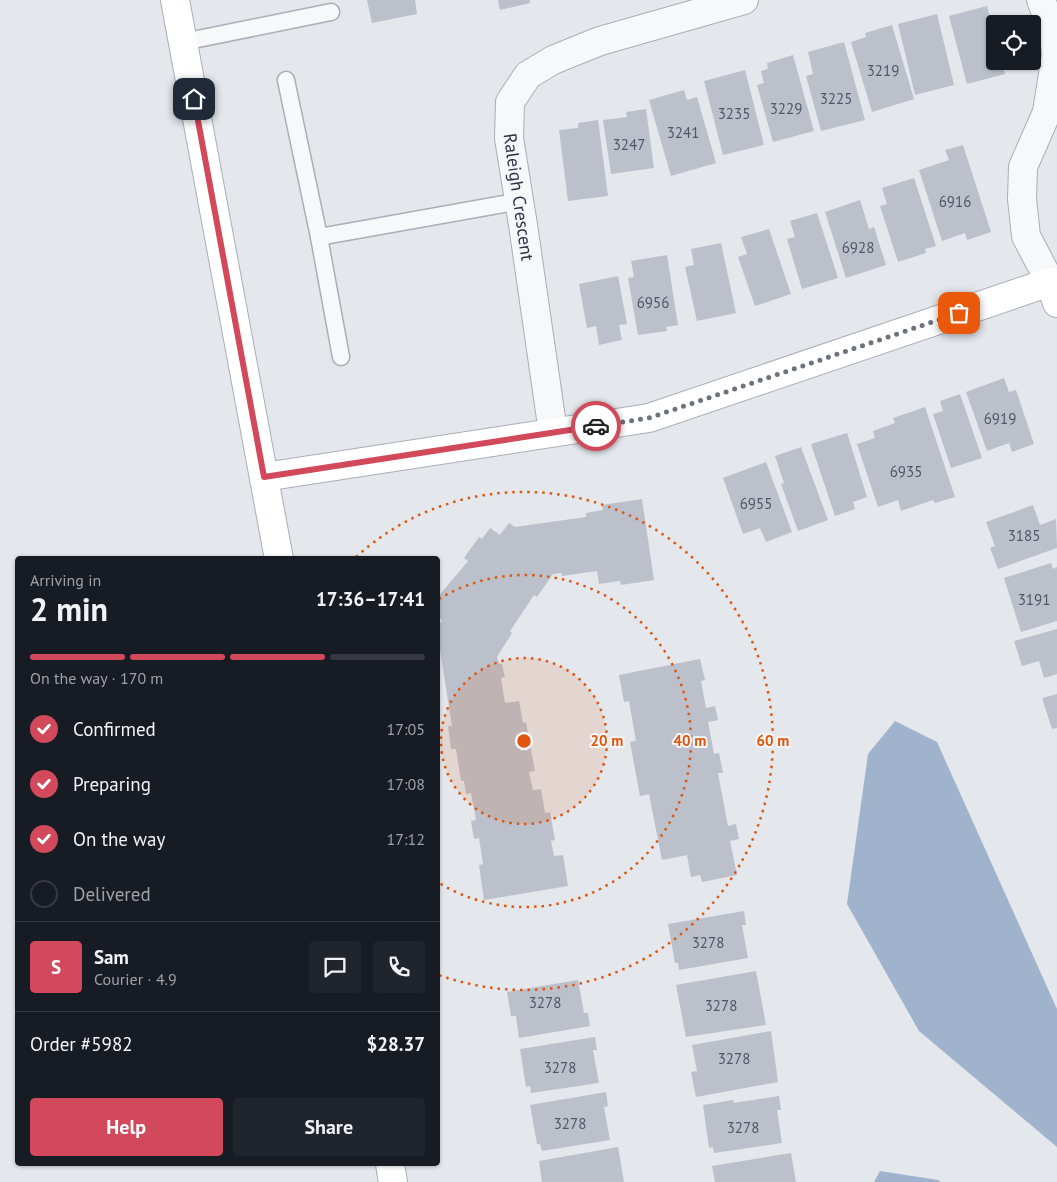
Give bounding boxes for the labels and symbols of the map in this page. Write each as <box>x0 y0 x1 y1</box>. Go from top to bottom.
house number: 3219 <box>867 61 899 80</box>
pin <box>173 78 215 120</box>
house number: 3225 <box>820 89 852 108</box>
house number: 3229 <box>770 99 802 118</box>
house number: 3235 <box>718 104 750 123</box>
house number: 3241 <box>667 123 699 142</box>
street label: Raleigh Crescent <box>499 132 539 262</box>
house number: 3247 <box>613 135 645 154</box>
house number: 6916 <box>939 192 971 211</box>
house number: 6928 <box>842 238 874 257</box>
pin <box>938 292 980 334</box>
house number: 6956 <box>637 293 669 312</box>
courier <box>571 401 621 451</box>
house number: 6919 <box>984 409 1016 428</box>
house number: 6935 <box>890 462 922 481</box>
house number: 6955 <box>740 494 772 513</box>
house number: 3185 <box>1008 526 1040 545</box>
house number: 3191 <box>1018 590 1050 609</box>
text: 20 m <box>591 731 623 750</box>
text: 40 m <box>674 731 706 750</box>
text: 60 m <box>757 731 789 750</box>
centre of rings <box>515 732 533 750</box>
house number: 3278 <box>692 933 724 952</box>
house number: 3278 <box>529 993 561 1012</box>
house number: 3278 <box>705 996 737 1015</box>
house number: 3278 <box>718 1049 750 1068</box>
house number: 3278 <box>544 1058 576 1077</box>
house number: 3278 <box>554 1114 586 1133</box>
house number: 3278 <box>727 1118 759 1137</box>

